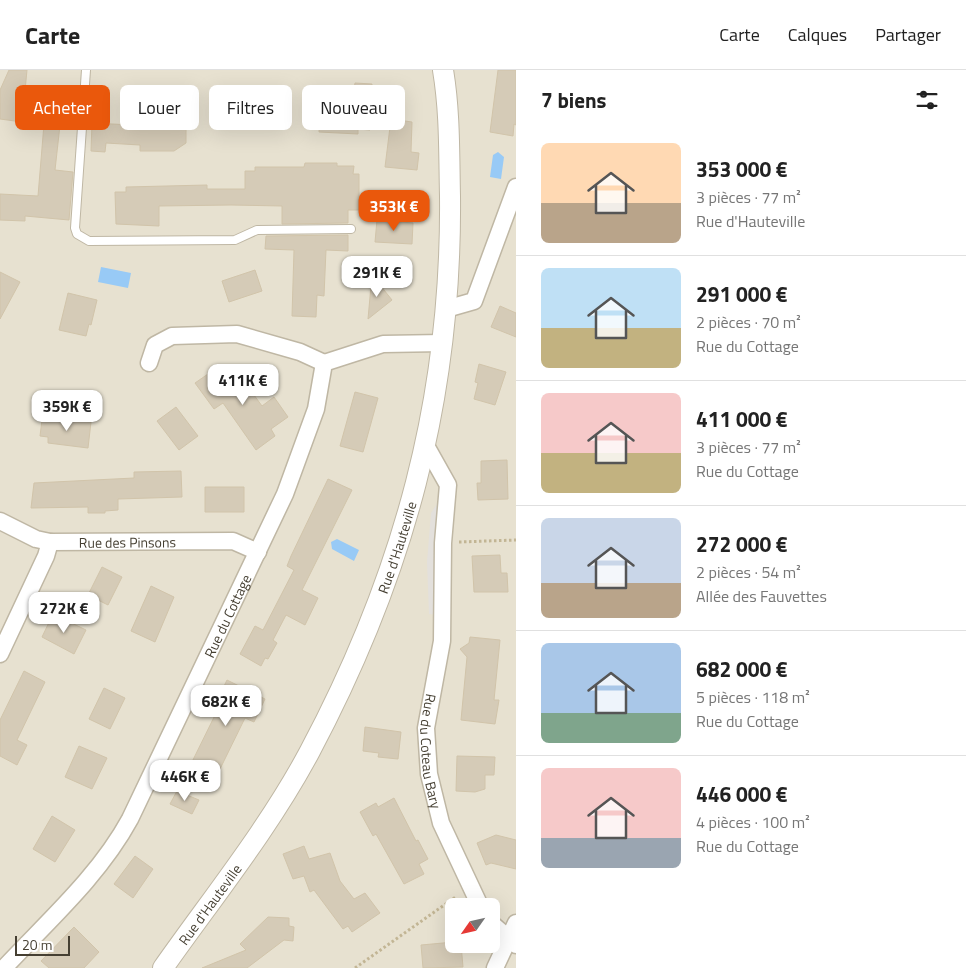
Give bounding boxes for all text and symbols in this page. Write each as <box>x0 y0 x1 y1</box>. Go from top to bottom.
text: Carte <box>25 17 80 53</box>
text: Carte <box>719 21 760 48</box>
text: Calques <box>788 21 847 48</box>
text: Partager <box>875 21 941 48</box>
text: 7 biens <box>541 84 606 116</box>
chip: Acheter <box>15 85 110 130</box>
chip: Louer <box>120 85 199 130</box>
chip: Filtres <box>209 85 292 130</box>
chip: Nouveau <box>302 85 405 130</box>
icon: filters <box>913 86 941 114</box>
text: 353 000 € <box>696 153 788 185</box>
icon: home <box>581 163 641 223</box>
text: 3 pièces · 77 m² <box>696 185 801 209</box>
pin: 353K € <box>353 190 435 232</box>
text: 353K € <box>370 194 418 218</box>
text: Rue d'Hauteville <box>696 209 805 233</box>
pin: 291K € <box>336 256 418 298</box>
text: 291K € <box>353 260 401 284</box>
text: 291 000 € <box>696 278 788 310</box>
icon: home <box>581 288 641 348</box>
text: 2 pièces · 70 m² <box>696 310 801 334</box>
text: Rue du Cottage <box>696 334 799 358</box>
pin: 411K € <box>202 364 284 406</box>
text: 411K € <box>219 368 267 392</box>
pin: 359K € <box>26 390 108 432</box>
text: 359K € <box>43 394 91 418</box>
text: 411 000 € <box>696 403 788 435</box>
icon: home <box>581 413 641 473</box>
text: 3 pièces · 77 m² <box>696 435 801 459</box>
text: Rue du Cottage <box>696 459 799 483</box>
street label: Rue d'Hauteville <box>372 499 421 596</box>
text: 272 000 € <box>696 528 788 560</box>
street label: Rue des Pinsons <box>79 531 176 552</box>
icon: home <box>581 538 641 598</box>
text: 2 pièces · 54 m² <box>696 560 801 584</box>
street label: Rue du Cottage <box>198 570 256 661</box>
text: Allée des Fauvettes <box>696 584 827 608</box>
pin: 272K € <box>23 592 105 634</box>
text: 272K € <box>40 596 88 620</box>
text: 682 000 € <box>696 653 788 685</box>
icon: home <box>581 663 641 723</box>
pin: 682K € <box>185 684 267 727</box>
text: 5 pièces · 118 m² <box>696 685 810 709</box>
text: 682K € <box>202 689 250 713</box>
street label: Rue du Coteau Bary <box>415 692 448 811</box>
text: Rue du Cottage <box>696 709 799 733</box>
pin: 446K € <box>144 760 226 802</box>
text: 446K € <box>161 764 209 788</box>
text: 446 000 € <box>696 778 788 810</box>
icon: home <box>581 788 641 848</box>
text: 4 pièces · 100 m² <box>696 810 810 834</box>
text: Rue du Cottage <box>696 834 799 858</box>
street label: Rue d'Hauteville <box>173 859 246 949</box>
north arrow <box>445 898 500 952</box>
map controls <box>445 898 500 953</box>
scale bar <box>15 933 70 956</box>
text: 20 m <box>22 934 52 955</box>

